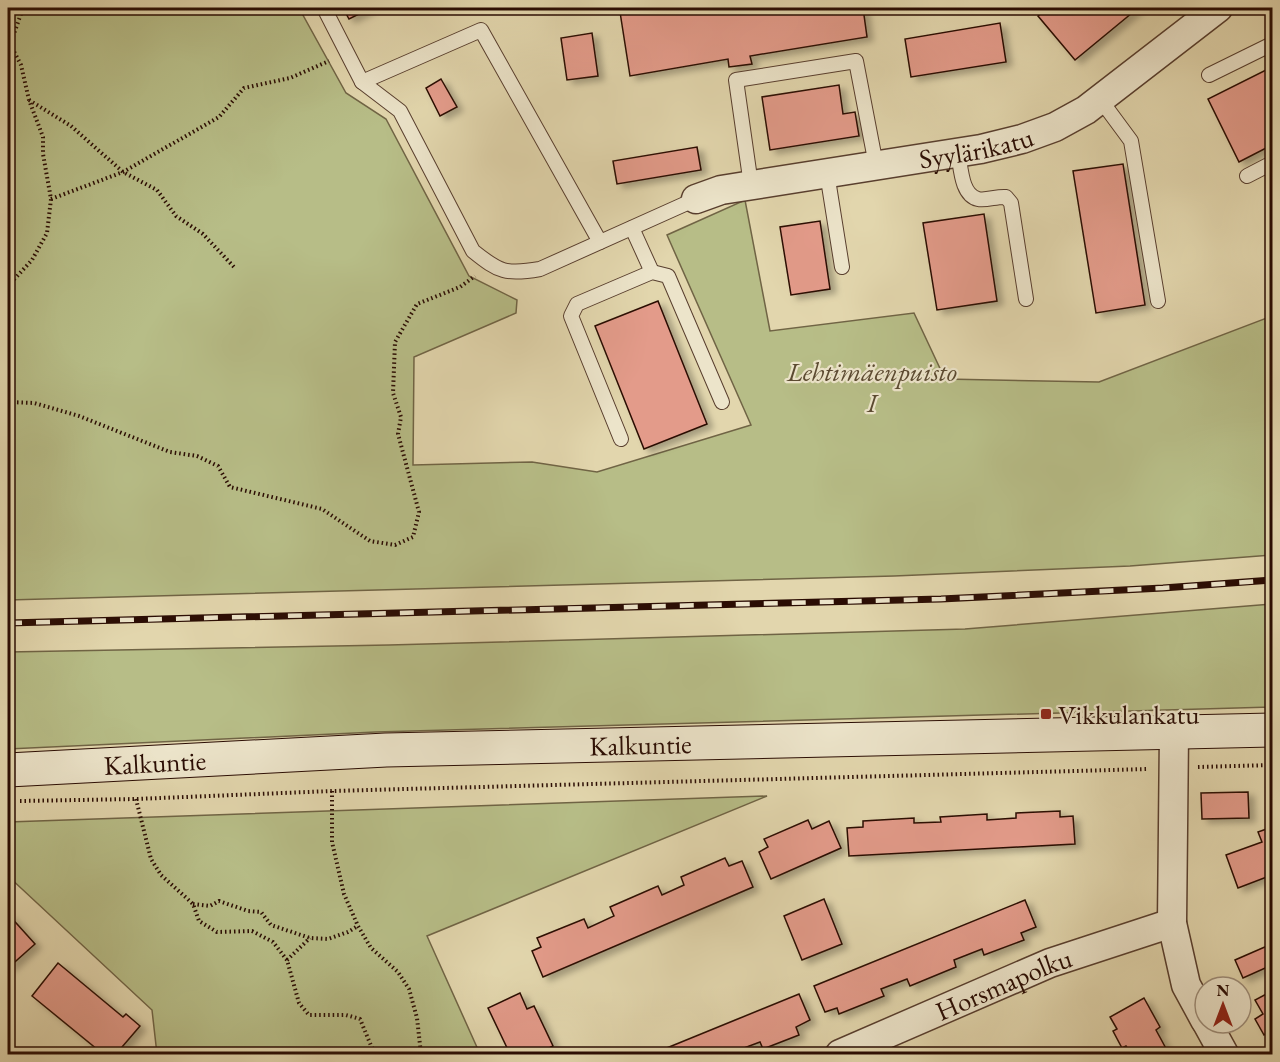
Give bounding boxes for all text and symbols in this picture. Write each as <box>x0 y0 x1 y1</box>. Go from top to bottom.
street label: Syylärikatu <box>917 119 1038 176</box>
park label: Lehtimäenpuisto I <box>786 354 957 420</box>
place label: Vikkulankatu <box>1058 697 1199 732</box>
marker: Vikkulankatu <box>1039 707 1053 721</box>
street label: Kalkuntie <box>589 726 692 763</box>
street label: Kalkuntie <box>103 742 207 782</box>
street label: Horsmapolku <box>930 940 1076 1028</box>
north arrow <box>1193 975 1253 1035</box>
text: N <box>1217 980 1230 1001</box>

